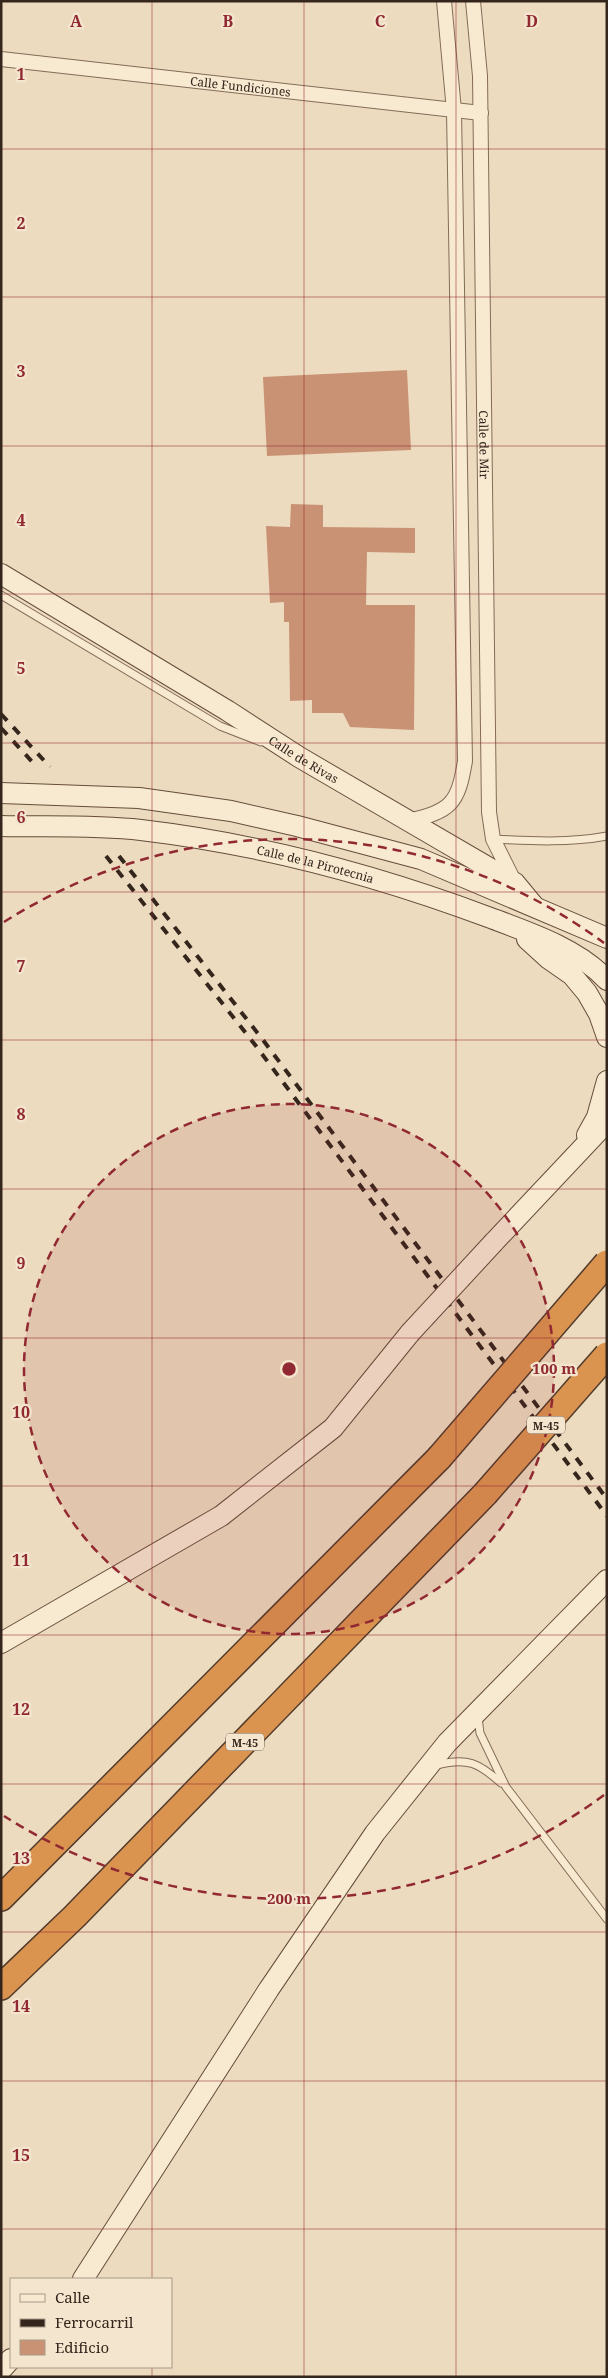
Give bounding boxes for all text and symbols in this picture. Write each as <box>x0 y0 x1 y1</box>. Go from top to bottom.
text: A <box>70 10 83 32</box>
text: B <box>223 10 234 32</box>
text: C <box>375 10 386 32</box>
text: D <box>526 10 538 32</box>
text: 1 <box>16 63 26 85</box>
street label: Calle Fundiciones <box>189 72 292 100</box>
text: 2 <box>16 212 26 234</box>
text: 3 <box>16 360 26 382</box>
street label: Calle de Mir <box>476 410 493 480</box>
text: 4 <box>16 509 26 531</box>
text: 5 <box>16 657 26 679</box>
street label: Calle de Rivas <box>266 731 342 787</box>
text: 6 <box>16 806 26 828</box>
street label: Calle de la Pirotecnia <box>255 841 376 887</box>
text: 7 <box>16 955 26 977</box>
text: 8 <box>16 1103 26 1125</box>
text: 9 <box>16 1252 26 1274</box>
text: 100 m <box>532 1358 576 1378</box>
centre of rings <box>280 1360 298 1378</box>
text: 10 <box>12 1401 30 1423</box>
road number: M-45 <box>527 1416 565 1434</box>
text: 11 <box>12 1549 30 1571</box>
text: 12 <box>12 1698 30 1720</box>
road number: M-45 <box>226 1734 264 1750</box>
text: 13 <box>12 1847 30 1869</box>
text: 200 m <box>267 1888 311 1908</box>
text: 14 <box>12 1995 30 2017</box>
text: 15 <box>12 2144 30 2166</box>
legend <box>10 2278 172 2368</box>
text: Calle <box>55 2287 90 2307</box>
text: Ferrocarril <box>55 2312 134 2332</box>
text: Edificio <box>55 2337 109 2357</box>

